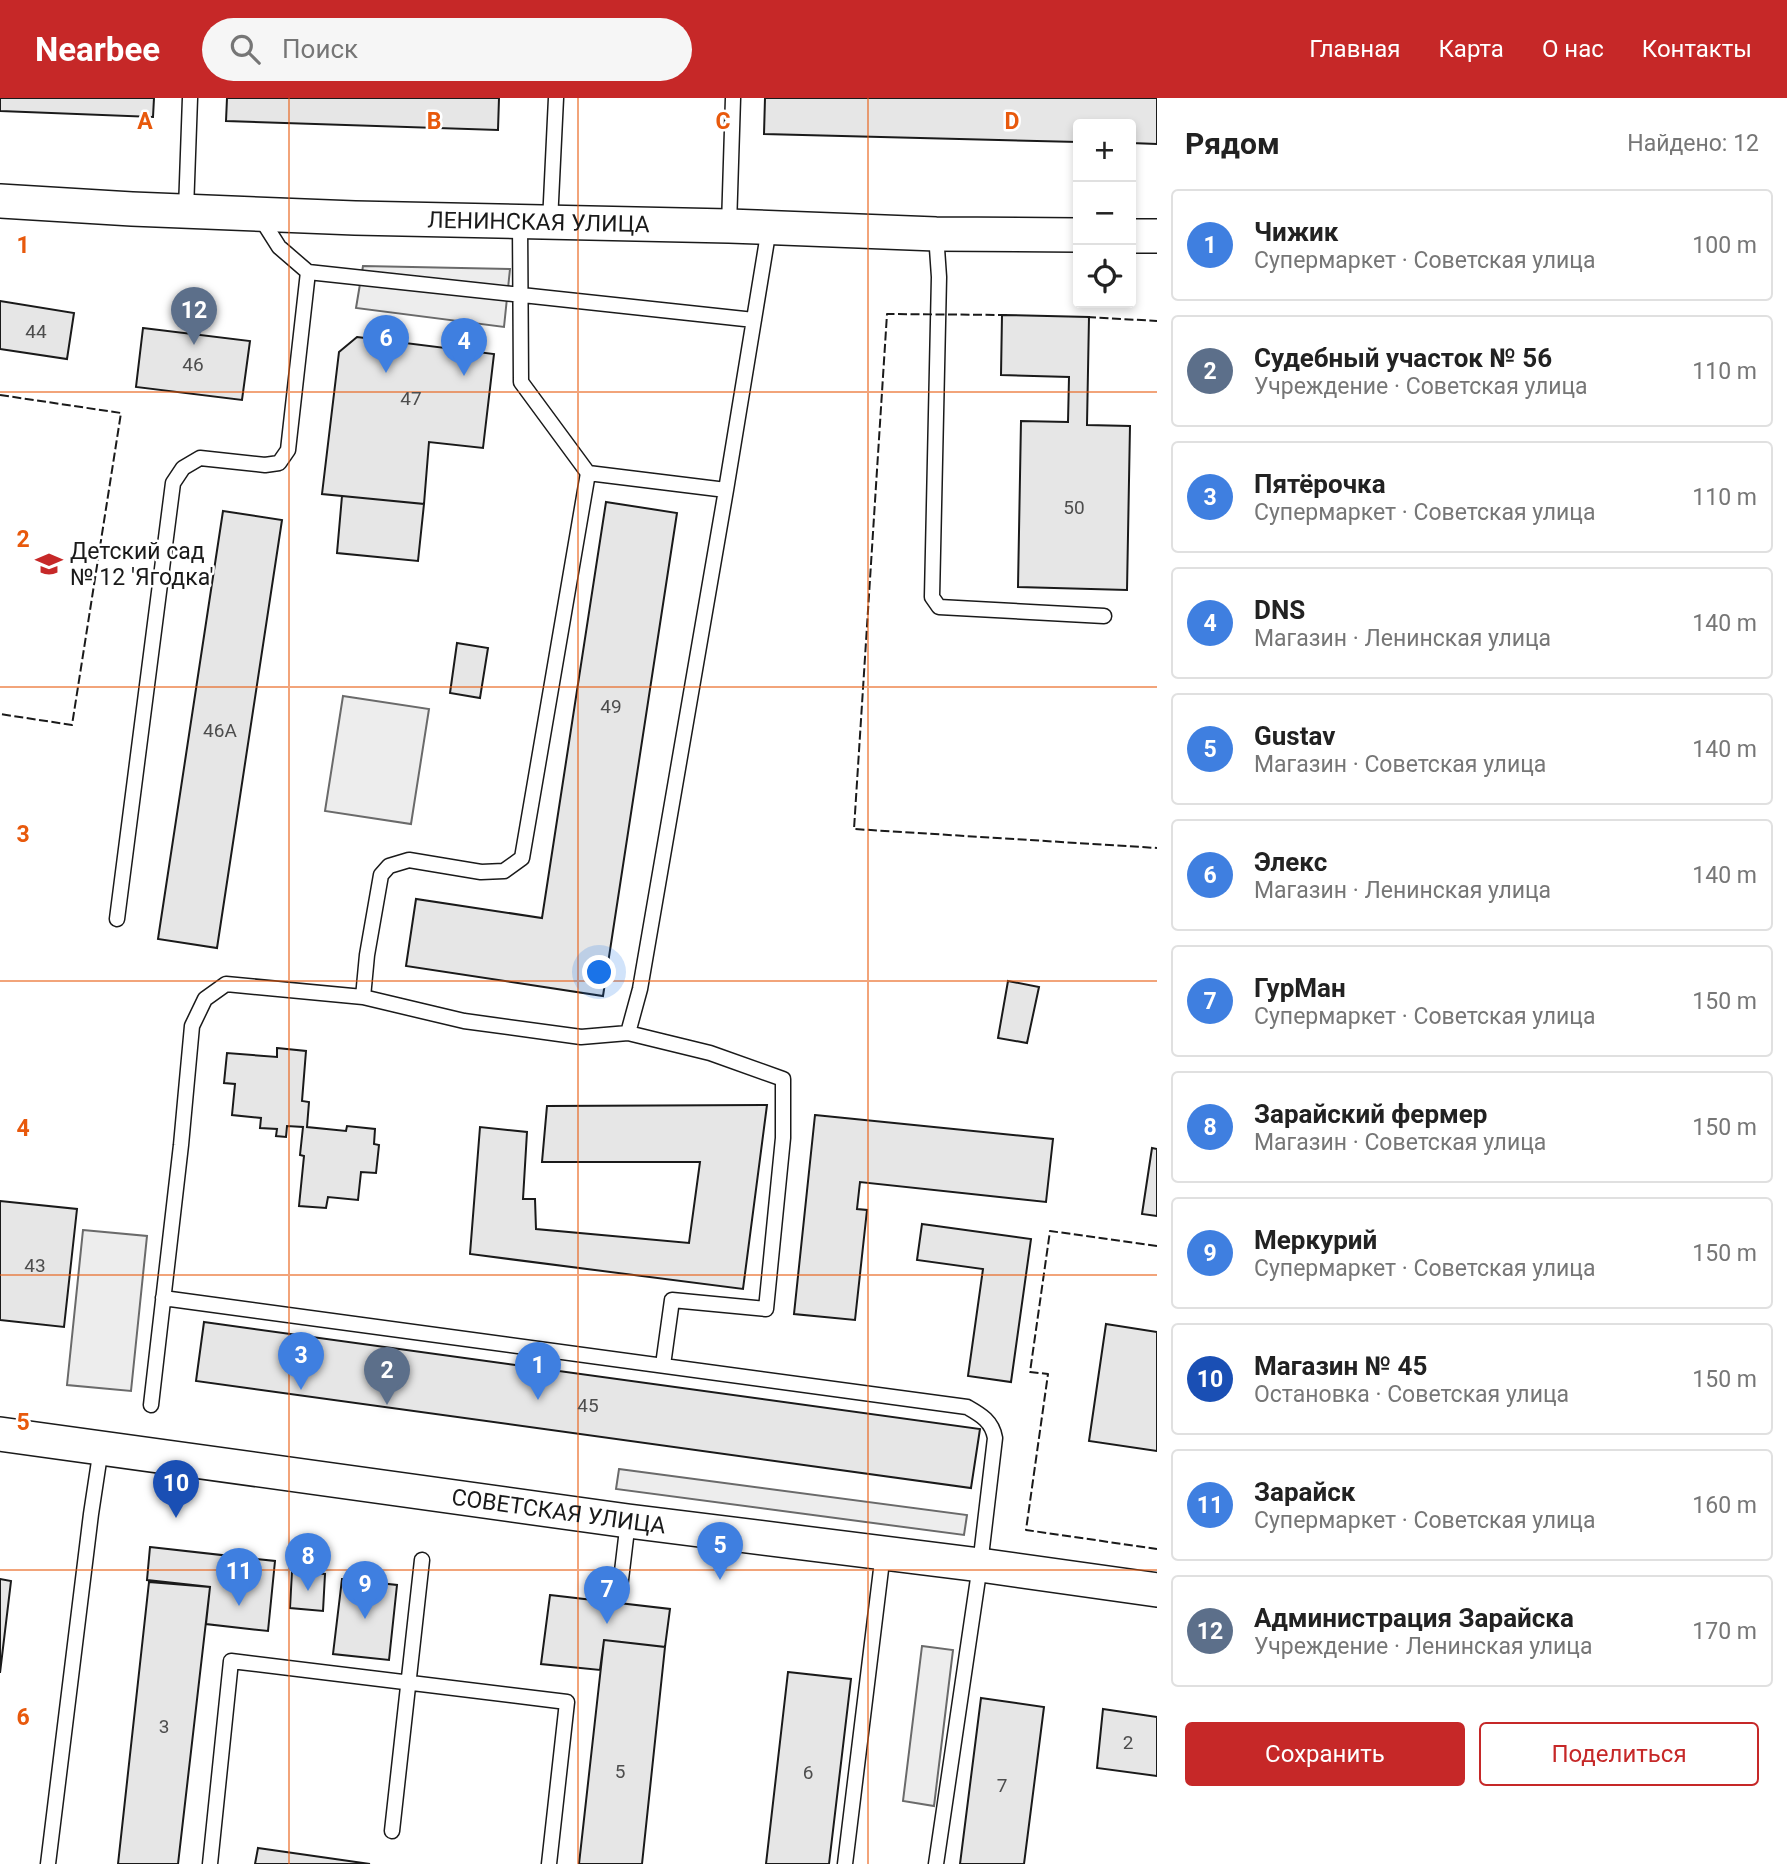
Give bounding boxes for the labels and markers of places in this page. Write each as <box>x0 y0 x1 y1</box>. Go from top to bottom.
pin: 12 <box>171 287 217 345</box>
pin: 6 <box>363 315 409 373</box>
pin: 4 <box>441 318 487 376</box>
place label: Детский сад № 12 'Ягодка' <box>70 538 213 591</box>
school or university icon: Детский сад № 12 'Ягодка' <box>34 549 64 579</box>
pin: 3 <box>278 1332 324 1390</box>
pin: 1 <box>515 1342 561 1400</box>
pin: 2 <box>364 1347 410 1405</box>
pin: 10 <box>153 1460 199 1518</box>
pin: 5 <box>697 1522 743 1580</box>
pin: 8 <box>285 1533 331 1591</box>
pin: 11 <box>216 1548 262 1606</box>
pin: 9 <box>342 1561 388 1619</box>
pin: 7 <box>584 1566 630 1624</box>

